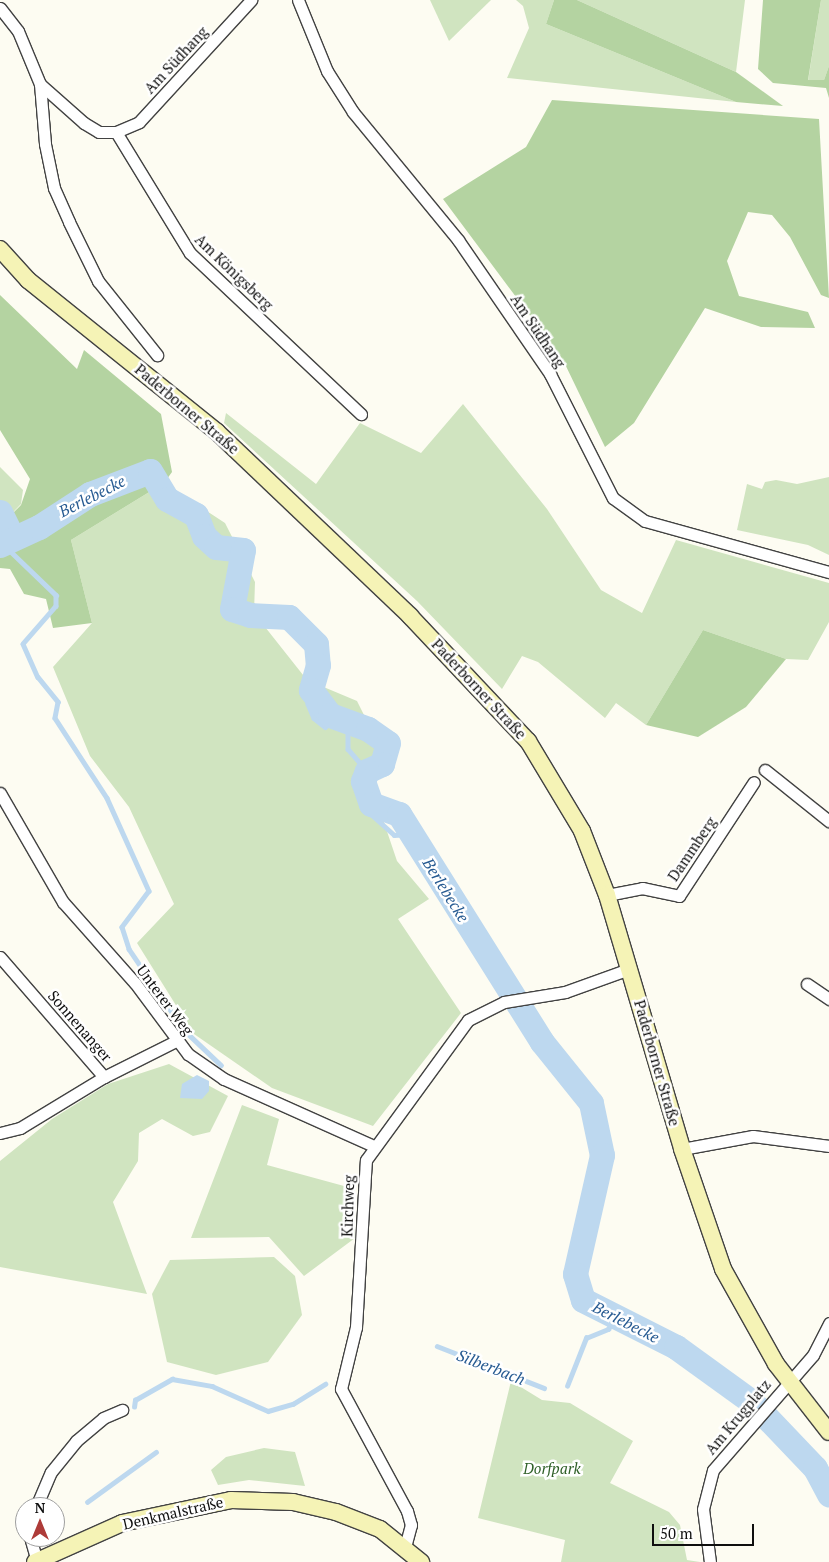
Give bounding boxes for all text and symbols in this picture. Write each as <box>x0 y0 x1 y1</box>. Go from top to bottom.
street label: Am Südhang <box>140 23 212 97</box>
street label: Am Königsberg <box>191 230 277 314</box>
street label: Am Südhang <box>507 291 569 371</box>
street label: Paderborner Straße <box>131 360 243 458</box>
water label: Berlebecke <box>56 471 128 521</box>
street label: Paderborner Straße <box>428 635 530 743</box>
street label: Dammberg <box>664 814 720 884</box>
water label: Berlebecke <box>419 854 473 926</box>
street label: Unterer Weg <box>133 961 197 1039</box>
street label: Sonnenanger <box>44 987 116 1065</box>
street label: Paderborner Straße <box>630 998 684 1128</box>
street label: Kirchweg <box>338 1175 358 1237</box>
water label: Berlebecke <box>590 1297 662 1347</box>
water label: Silberbach <box>454 1345 528 1389</box>
street label: Am Krugplatz <box>701 1376 775 1458</box>
park label: Dorfpark <box>523 1460 581 1478</box>
street label: Denkmalstraße <box>121 1493 225 1533</box>
north arrow <box>15 1497 65 1547</box>
text: N <box>35 1498 45 1517</box>
scale bar <box>654 1514 756 1546</box>
text: 50 m <box>660 1523 693 1543</box>

